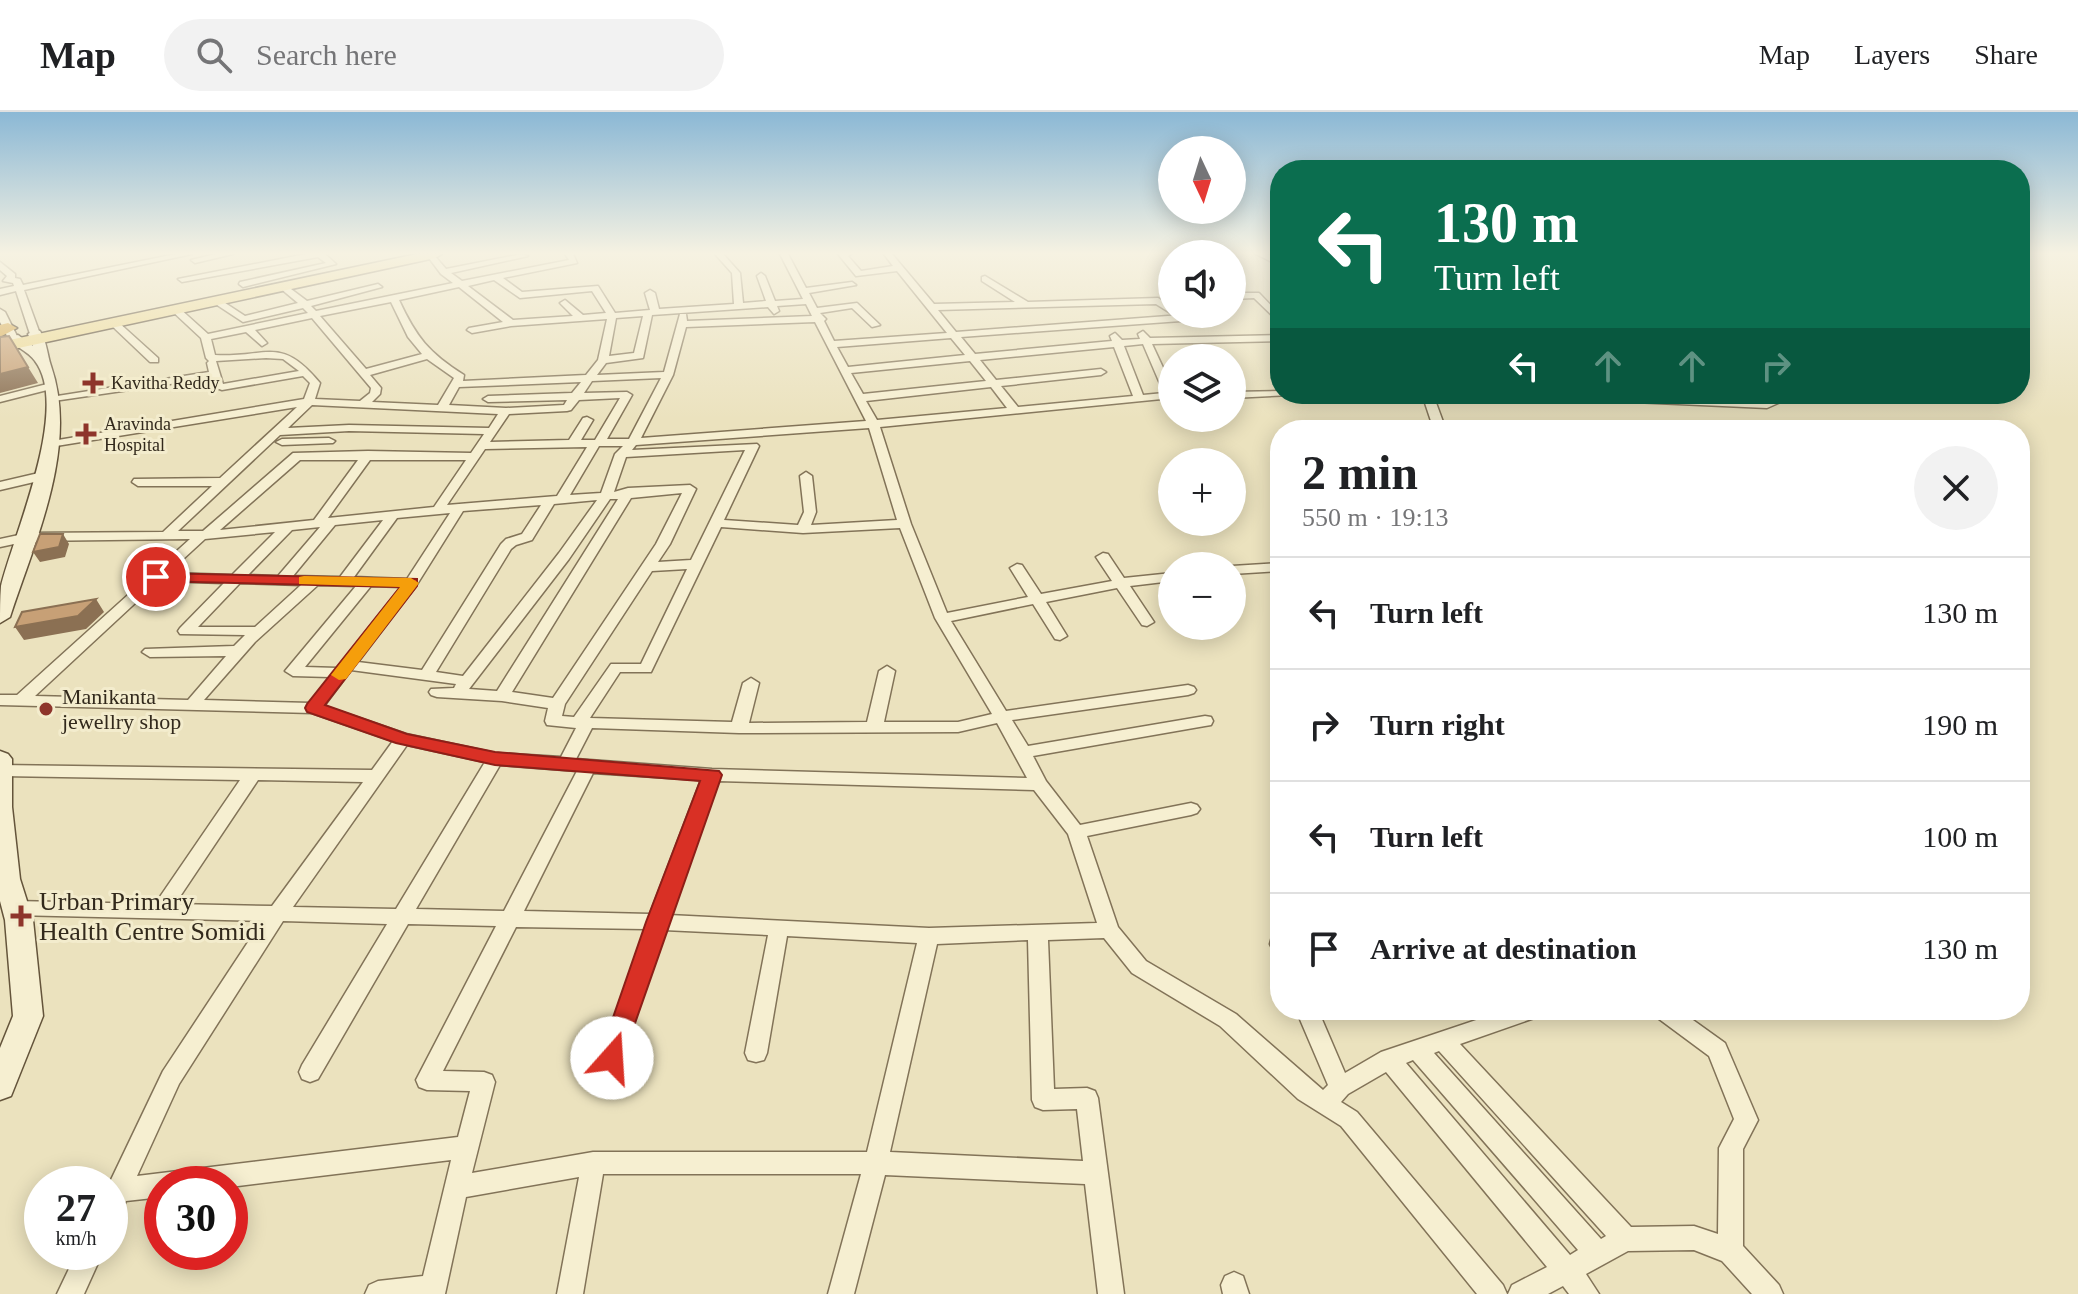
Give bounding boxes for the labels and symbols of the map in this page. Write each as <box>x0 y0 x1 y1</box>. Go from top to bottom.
north arrow <box>1158 136 1246 224</box>
marker: Kavitha Reddy <box>82 372 104 394</box>
place label: Kavitha Reddy <box>111 373 219 393</box>
place label: Aravinda Hospital <box>104 414 171 455</box>
marker: Aravinda Hospital <box>75 423 97 445</box>
pin <box>122 543 190 611</box>
place label: Manikanta jewellry shop <box>61 684 181 734</box>
marker: Manikanta jewellry shop <box>37 700 55 718</box>
place label: Urban Primary Health Centre Somidi <box>39 887 266 946</box>
marker: Urban Primary Health Centre Somidi <box>10 905 32 927</box>
position arrow <box>570 1016 654 1100</box>
speed limit sign: 30 <box>144 1166 248 1270</box>

